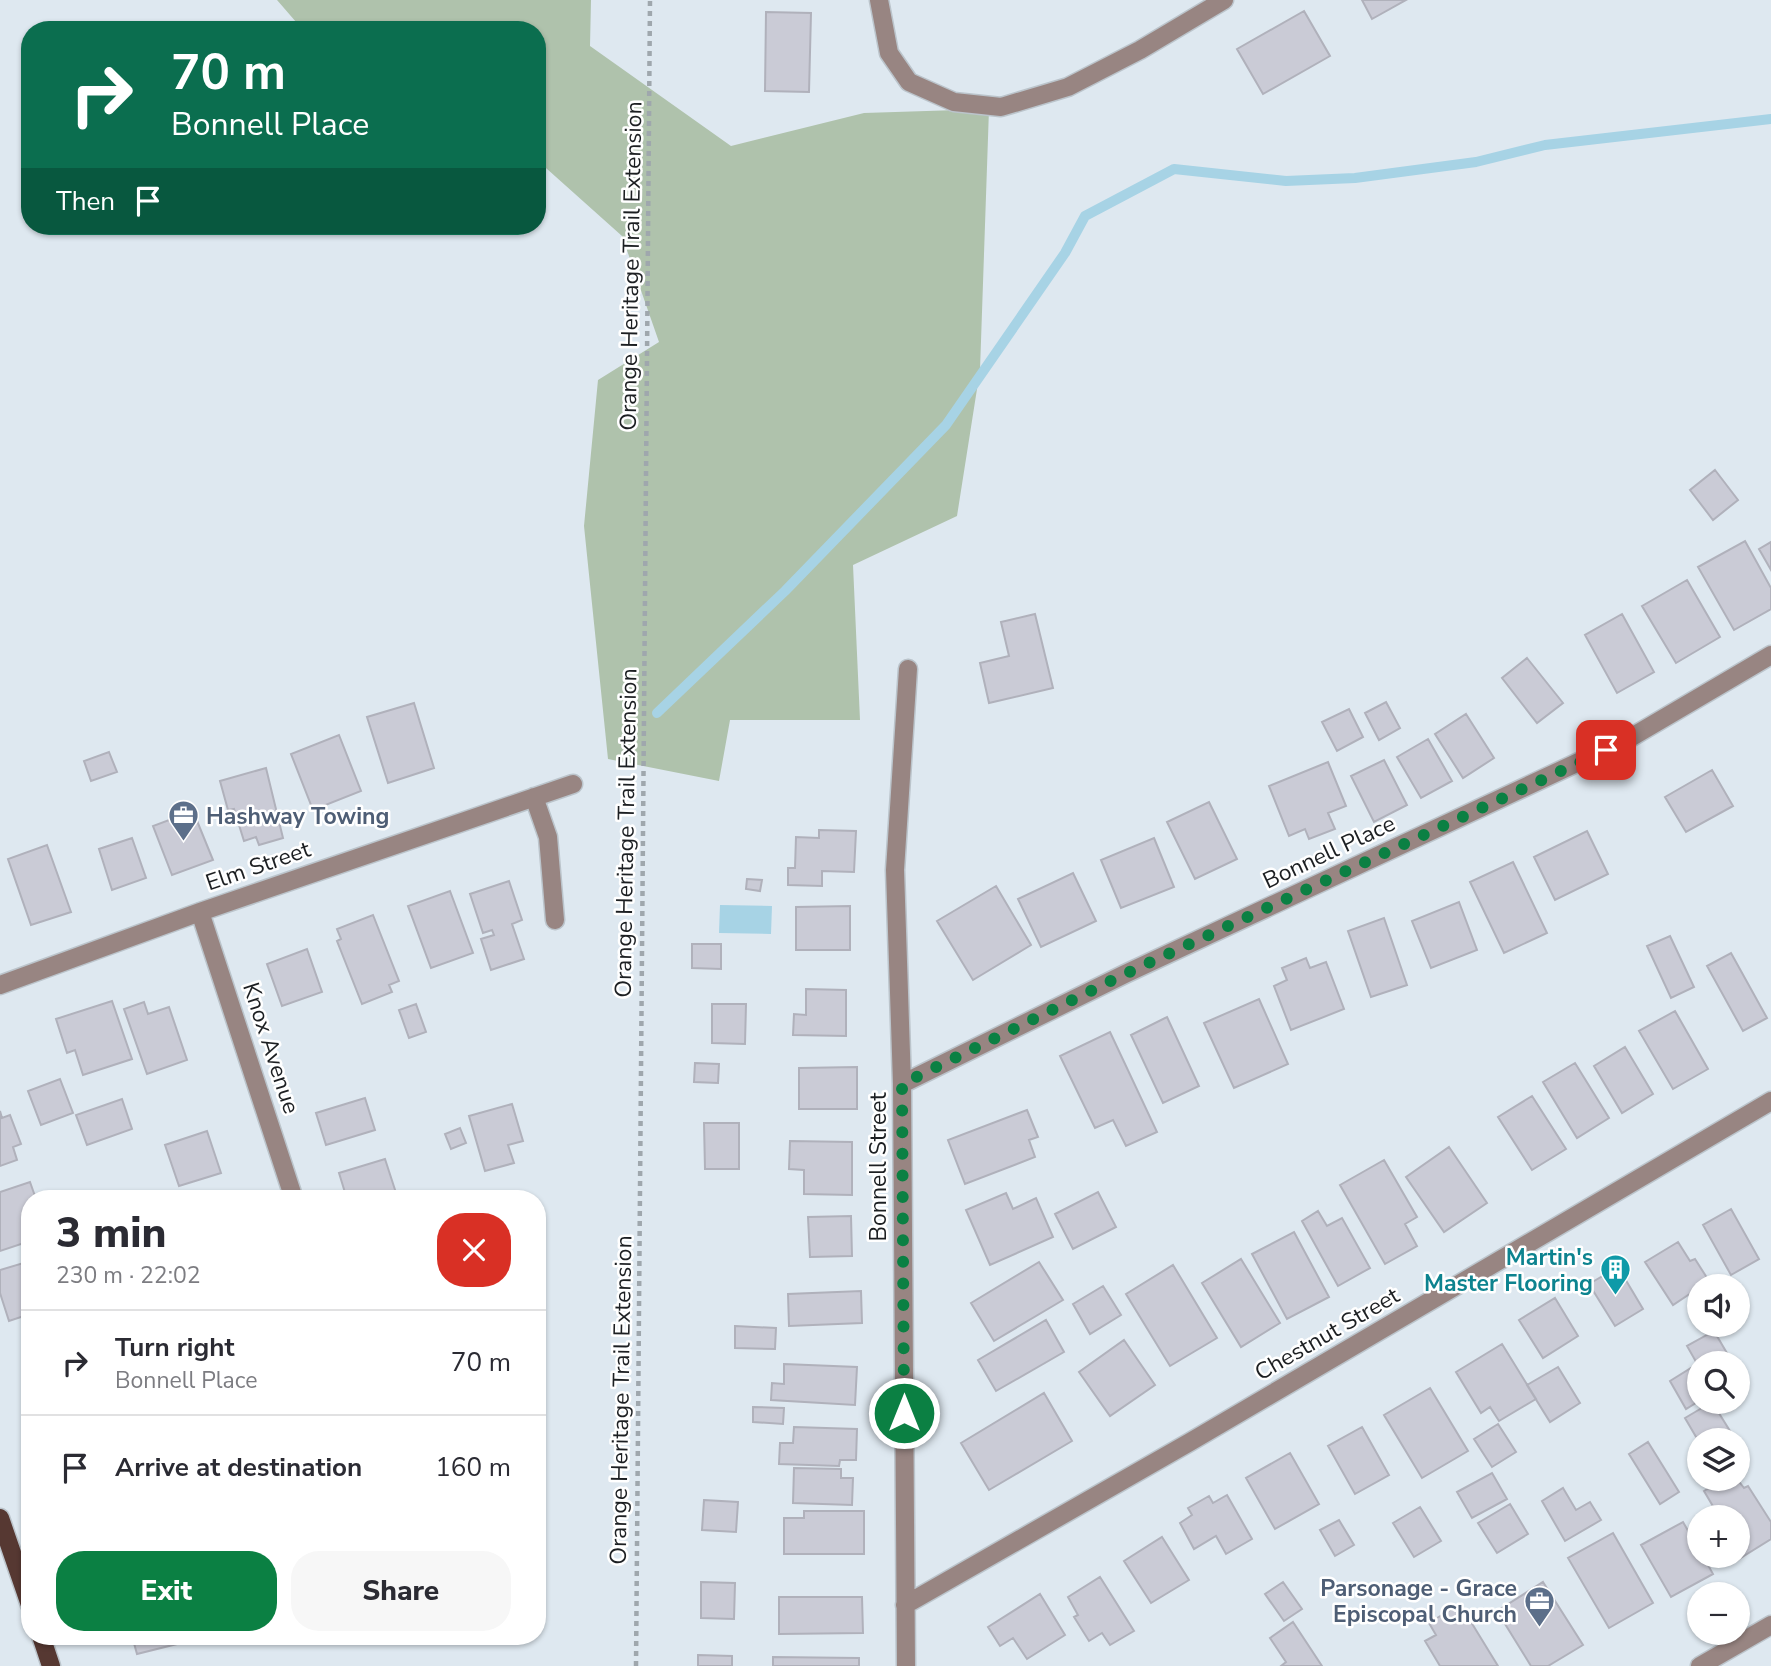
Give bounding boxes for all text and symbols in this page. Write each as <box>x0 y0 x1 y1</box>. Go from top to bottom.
text: 70 m <box>171 39 286 106</box>
icon: right <box>56 49 147 140</box>
street label: Orange Heritage Trail Extension <box>613 101 649 431</box>
text: Bonnell Place <box>171 103 369 146</box>
icon: arrive <box>129 182 167 220</box>
text: Then <box>56 184 115 219</box>
street label: Orange Heritage Trail Extension <box>608 668 644 998</box>
pin <box>1576 720 1636 780</box>
icon: arrive <box>1587 731 1625 769</box>
office icon: Hashway Towing <box>166 799 200 843</box>
place label: Hashway Towing <box>206 801 389 832</box>
street label: Bonnell Place <box>1258 808 1400 896</box>
street label: Elm Street <box>202 833 315 898</box>
street label: Knox Avenue <box>235 978 307 1118</box>
street label: Bonnell Street <box>863 1092 894 1241</box>
text: 3 min <box>56 1205 166 1262</box>
button: close <box>437 1213 511 1287</box>
street label: Orange Heritage Trail Extension <box>603 1235 639 1565</box>
place label: Martin's Master Flooring <box>1424 1242 1593 1299</box>
building icon: Martin's Master Flooring <box>1599 1253 1633 1297</box>
text: 230 m · 22:02 <box>56 1260 201 1291</box>
map controls <box>1687 1274 1750 1645</box>
button: sound <box>1687 1274 1750 1337</box>
street label: Chestnut Street <box>1249 1279 1406 1388</box>
text: Turn right <box>115 1330 234 1365</box>
icon: right <box>56 1344 94 1382</box>
text: 70 m <box>451 1345 511 1380</box>
button: search <box>1687 1351 1750 1414</box>
text: Bonnell Place <box>115 1365 257 1396</box>
position arrow <box>867 1376 941 1450</box>
button: layers <box>1687 1428 1750 1491</box>
icon: arrive <box>56 1449 94 1487</box>
text: Arrive at destination <box>115 1450 362 1485</box>
text: 160 m <box>435 1450 511 1485</box>
button: + <box>1687 1505 1750 1568</box>
button: Exit <box>56 1551 277 1631</box>
button: Share <box>291 1551 511 1631</box>
place label: Parsonage - Grace Episcopal Church <box>1320 1573 1517 1630</box>
button: − <box>1687 1582 1750 1645</box>
office icon: Parsonage - Grace Episcopal Church <box>1523 1584 1557 1628</box>

